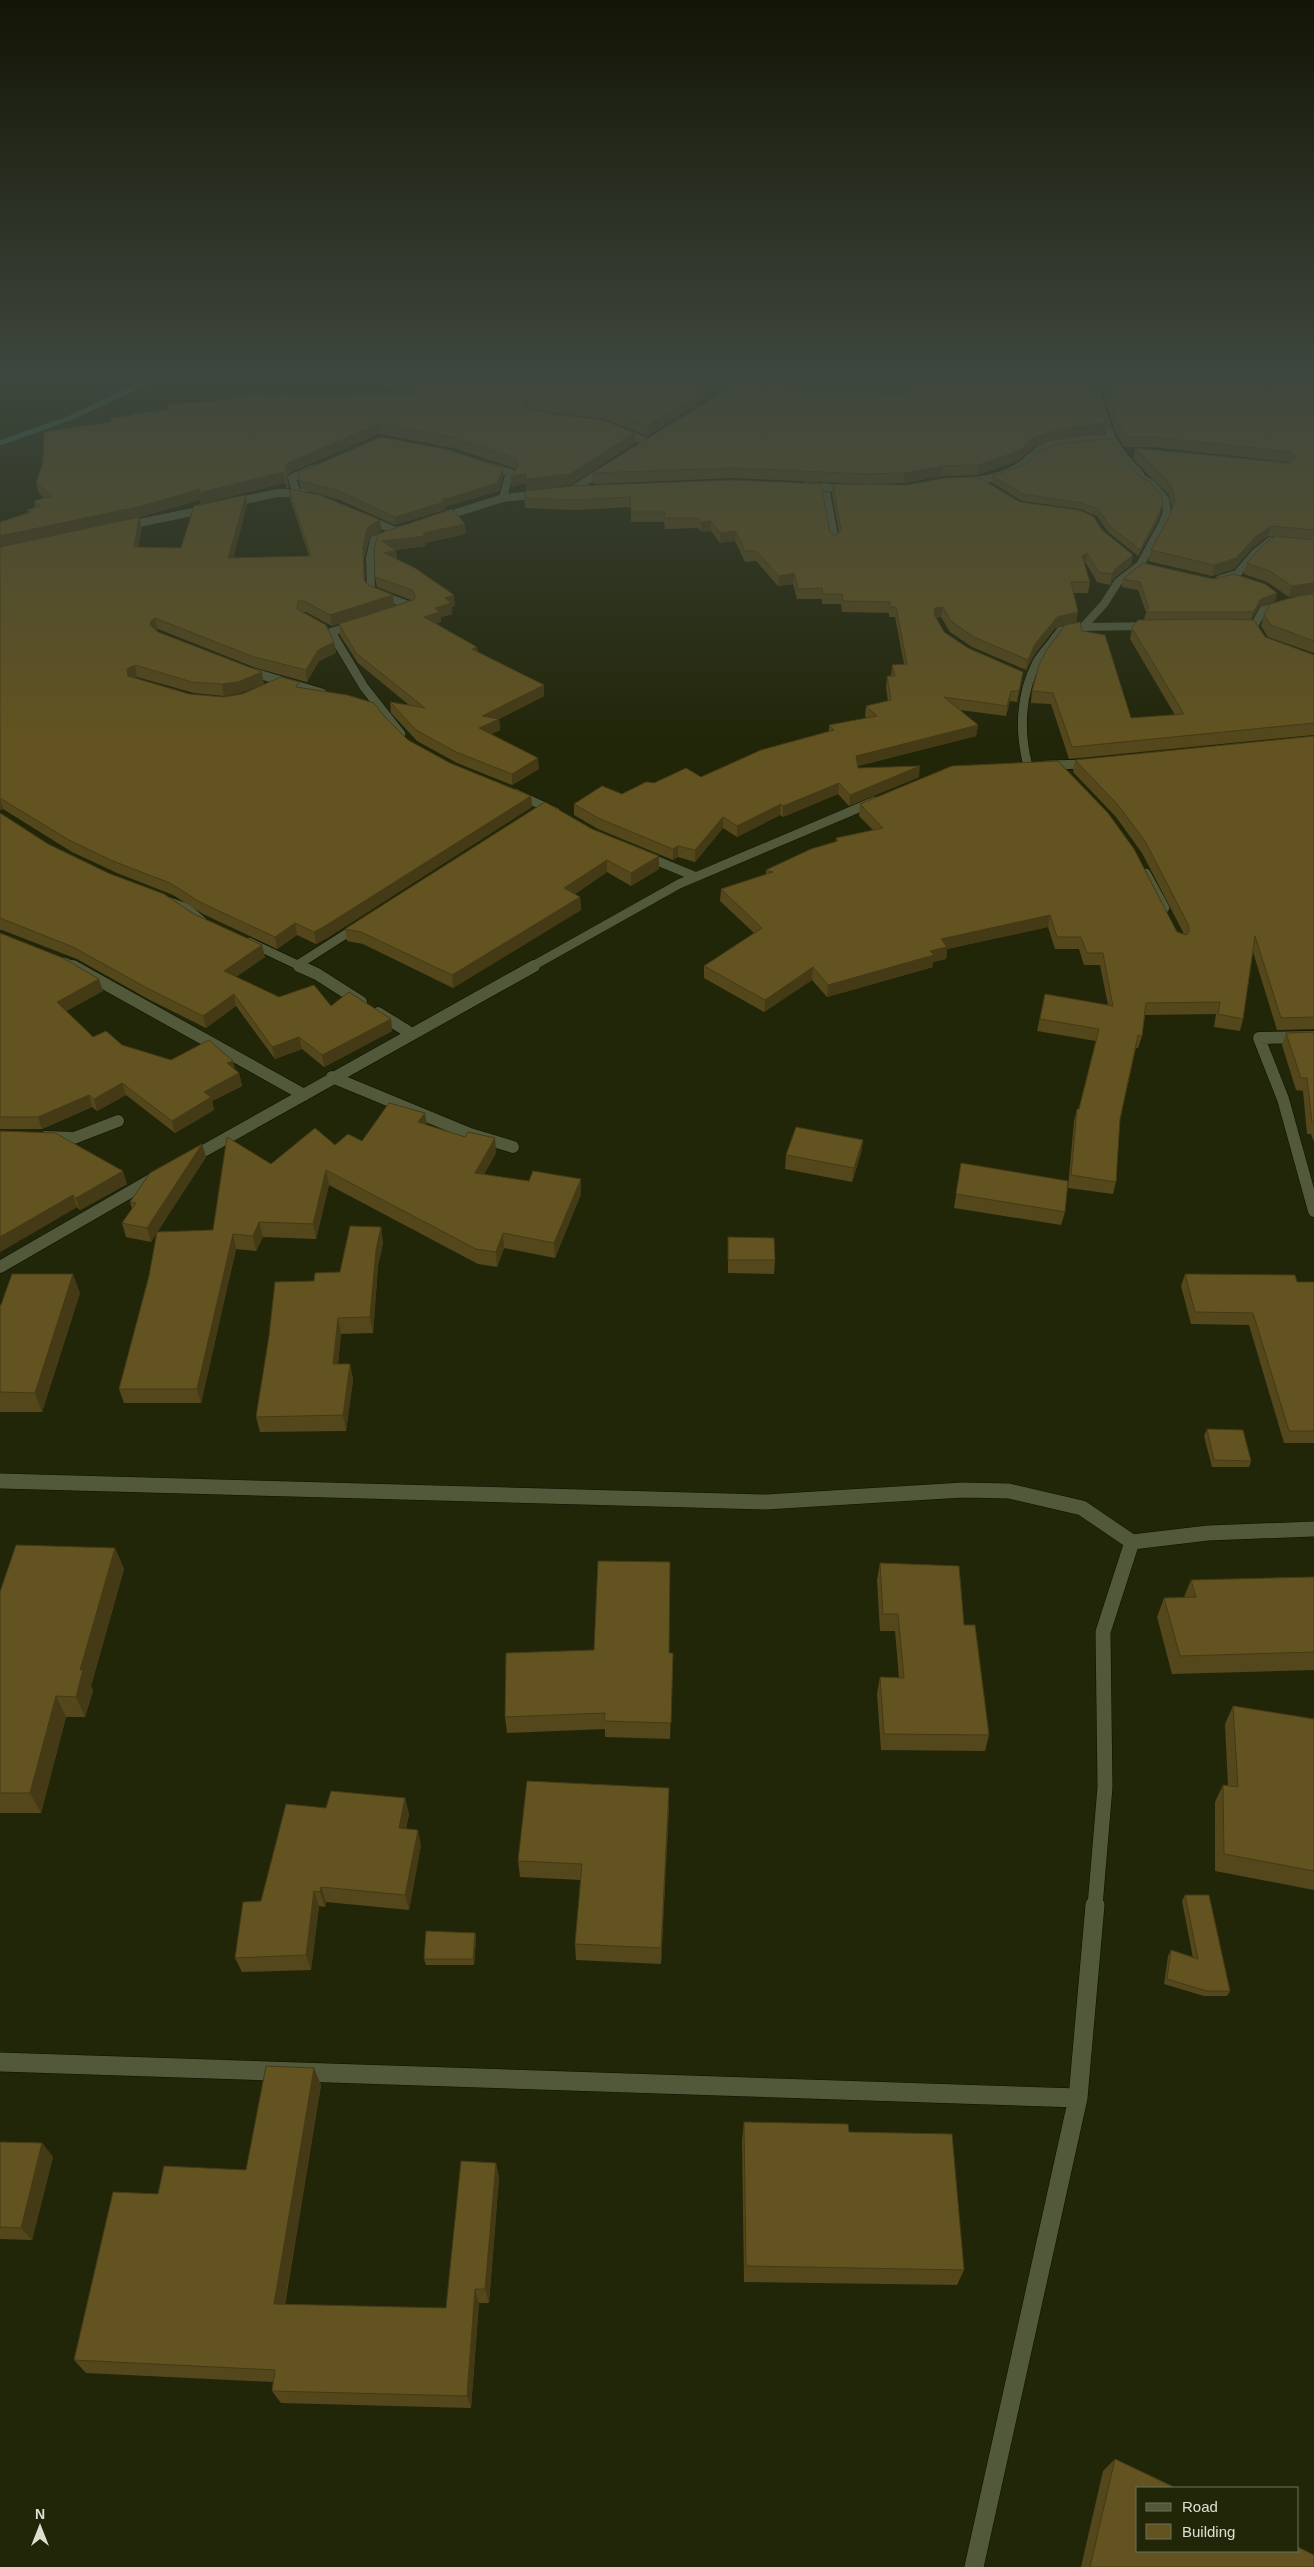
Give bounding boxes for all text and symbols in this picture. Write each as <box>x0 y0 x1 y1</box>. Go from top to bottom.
legend <box>1136 2487 1299 2552</box>
text: Road <box>1182 2498 1218 2515</box>
north arrow <box>15 2502 65 2552</box>
text: N <box>35 2506 45 2522</box>
text: Building <box>1182 2523 1235 2540</box>

